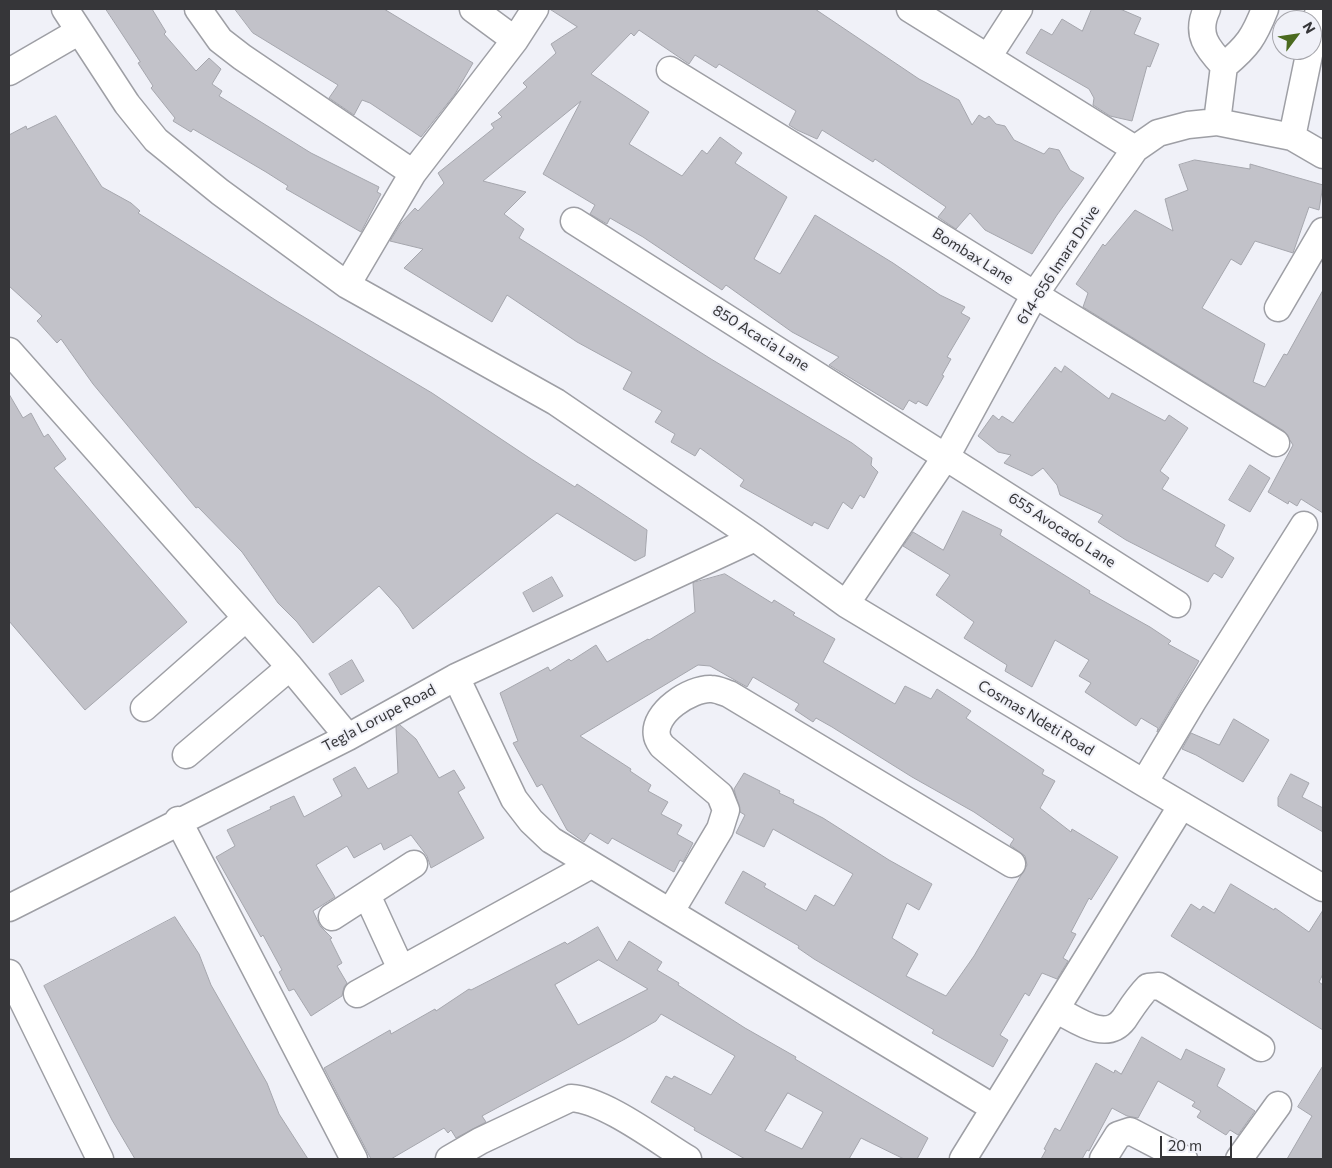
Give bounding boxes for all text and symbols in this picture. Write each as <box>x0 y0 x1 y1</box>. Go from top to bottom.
north arrow <box>1272 10 1322 60</box>
text: N <box>1299 19 1319 36</box>
street label: 614-656 Imara Drive <box>1013 202 1103 328</box>
street label: Bombax Lane <box>929 224 1017 288</box>
street label: 850 Acacia Lane <box>709 301 813 375</box>
street label: 655 Avocado Lane <box>1005 489 1119 571</box>
street label: Cosmas Ndeti Road <box>975 676 1097 760</box>
street label: Tegla Lorupe Road <box>319 681 439 755</box>
scale bar <box>1162 1126 1234 1158</box>
text: 20 m <box>1168 1136 1202 1154</box>

